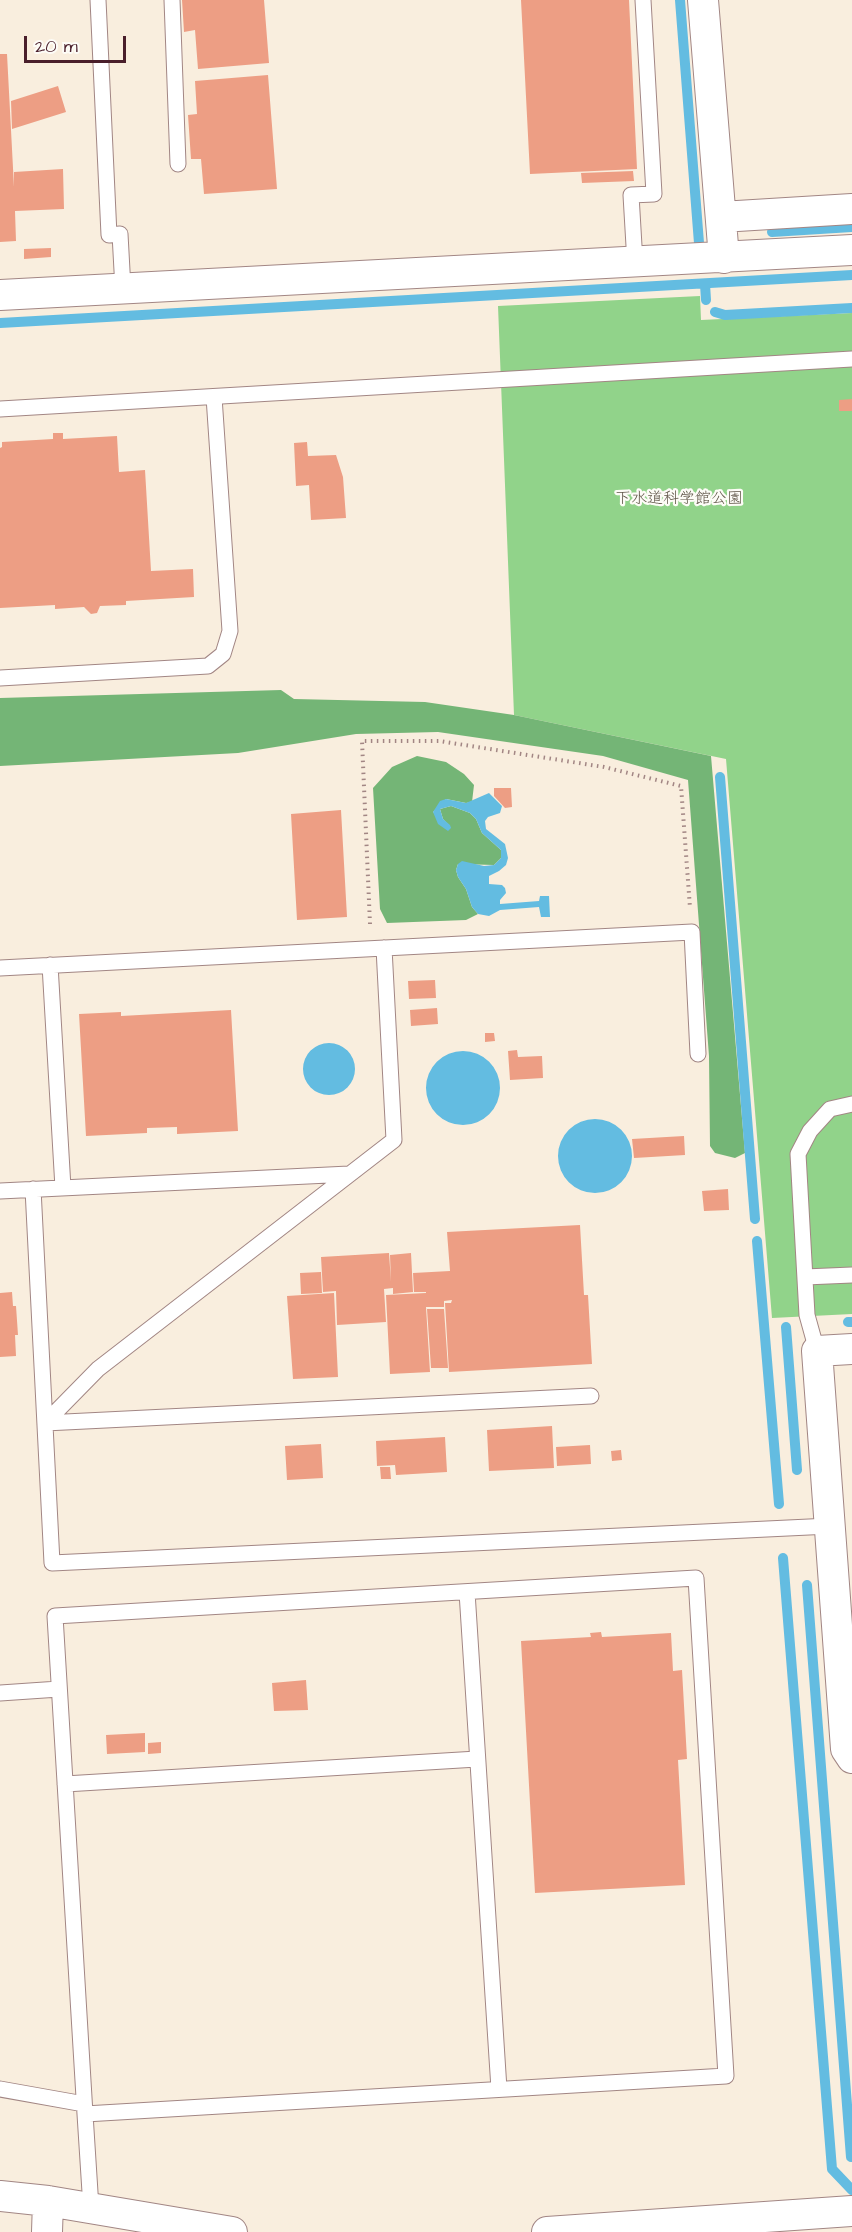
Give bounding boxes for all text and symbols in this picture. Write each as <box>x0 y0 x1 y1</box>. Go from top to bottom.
scale bar <box>27 24 129 62</box>
text: 20 m <box>35 34 78 59</box>
park label: 下水道科学館公園 <box>615 490 743 510</box>

